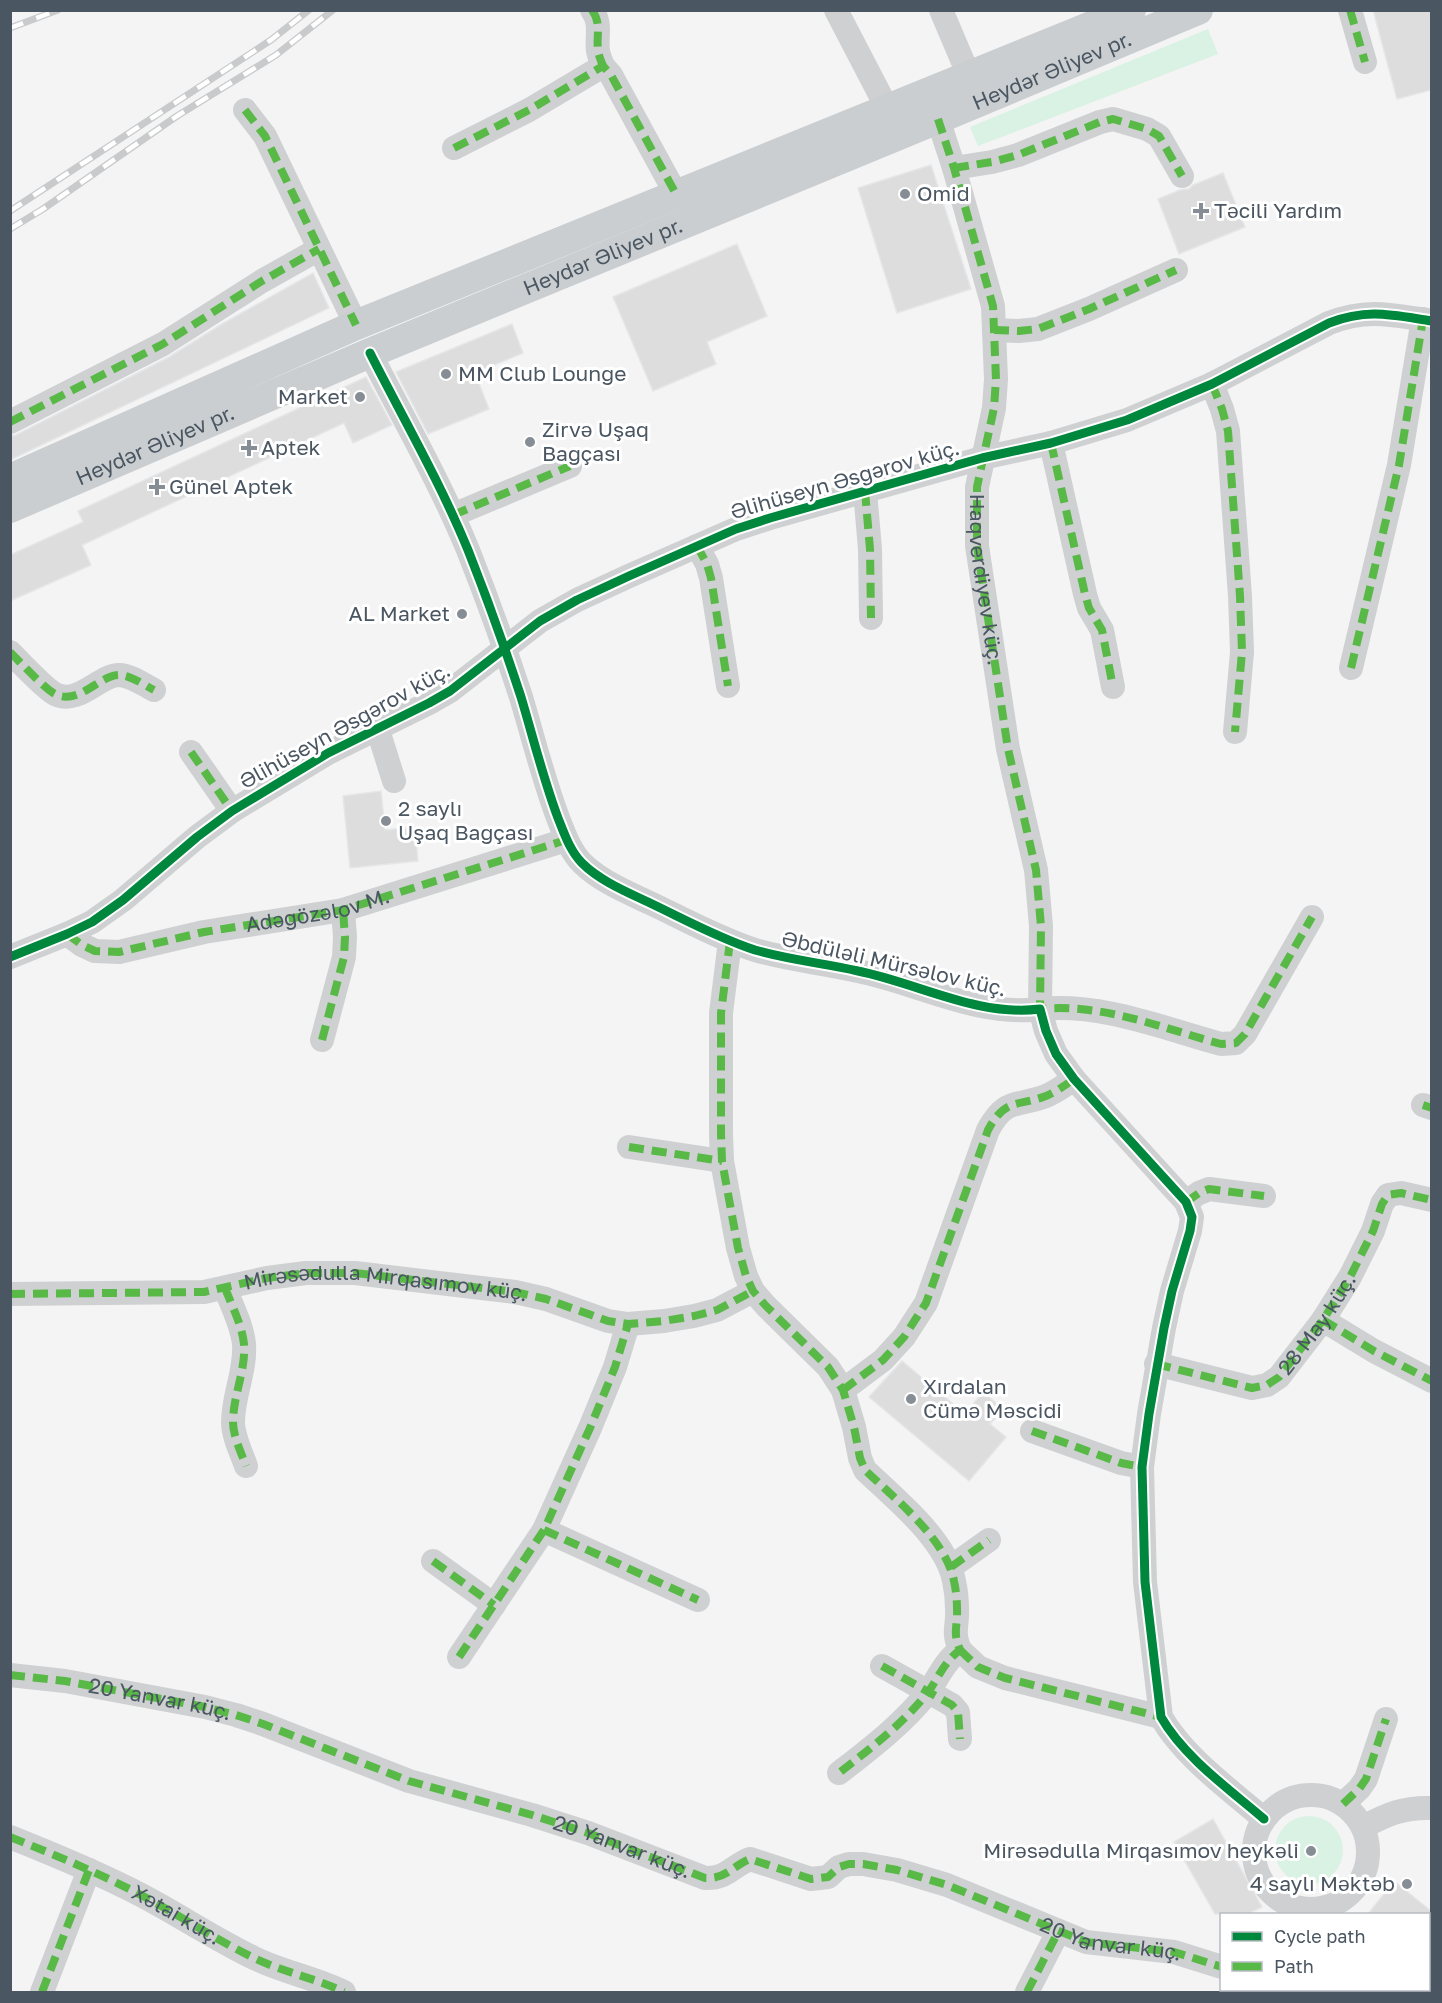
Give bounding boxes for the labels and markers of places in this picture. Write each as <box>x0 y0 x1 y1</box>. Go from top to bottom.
place label: Omid <box>917 180 970 206</box>
marker: Omid <box>898 187 912 201</box>
place label: Təcili Yardım <box>1214 197 1342 223</box>
marker: Təcili Yardım <box>1192 202 1210 220</box>
place label: MM Club Lounge <box>458 360 626 386</box>
marker: MM Club Lounge <box>439 367 453 381</box>
place label: Market <box>278 383 348 409</box>
marker: Market <box>353 390 367 404</box>
place label: Zirvə Uşaq Bağçası <box>542 416 649 466</box>
place label: Aptek <box>261 434 321 460</box>
marker: Zirvə Uşaq Bağçası <box>523 435 537 449</box>
marker: Aptek <box>242 441 256 455</box>
place label: Günel Aptek <box>169 473 293 499</box>
marker: Günel Aptek <box>150 480 164 494</box>
place label: AL Market <box>349 600 450 626</box>
marker: AL Market <box>455 607 469 621</box>
place label: 2 saylı Uşaq Bağçası <box>398 795 533 845</box>
marker: 2 saylı Uşaq Bağçası <box>379 814 393 828</box>
place label: Xırdalan Cümə Məscidi <box>923 1373 1062 1423</box>
marker: Xırdalan Cümə Məscidi <box>904 1392 918 1406</box>
place label: Mirəsədulla Mirqasımov heykəli <box>983 1837 1299 1863</box>
marker: Mirəsədulla Mirqasımov heykəli <box>1304 1844 1318 1858</box>
place label: 4 saylı Məktəb <box>1250 1870 1395 1896</box>
marker: 4 saylı Məktəb <box>1400 1877 1414 1891</box>

